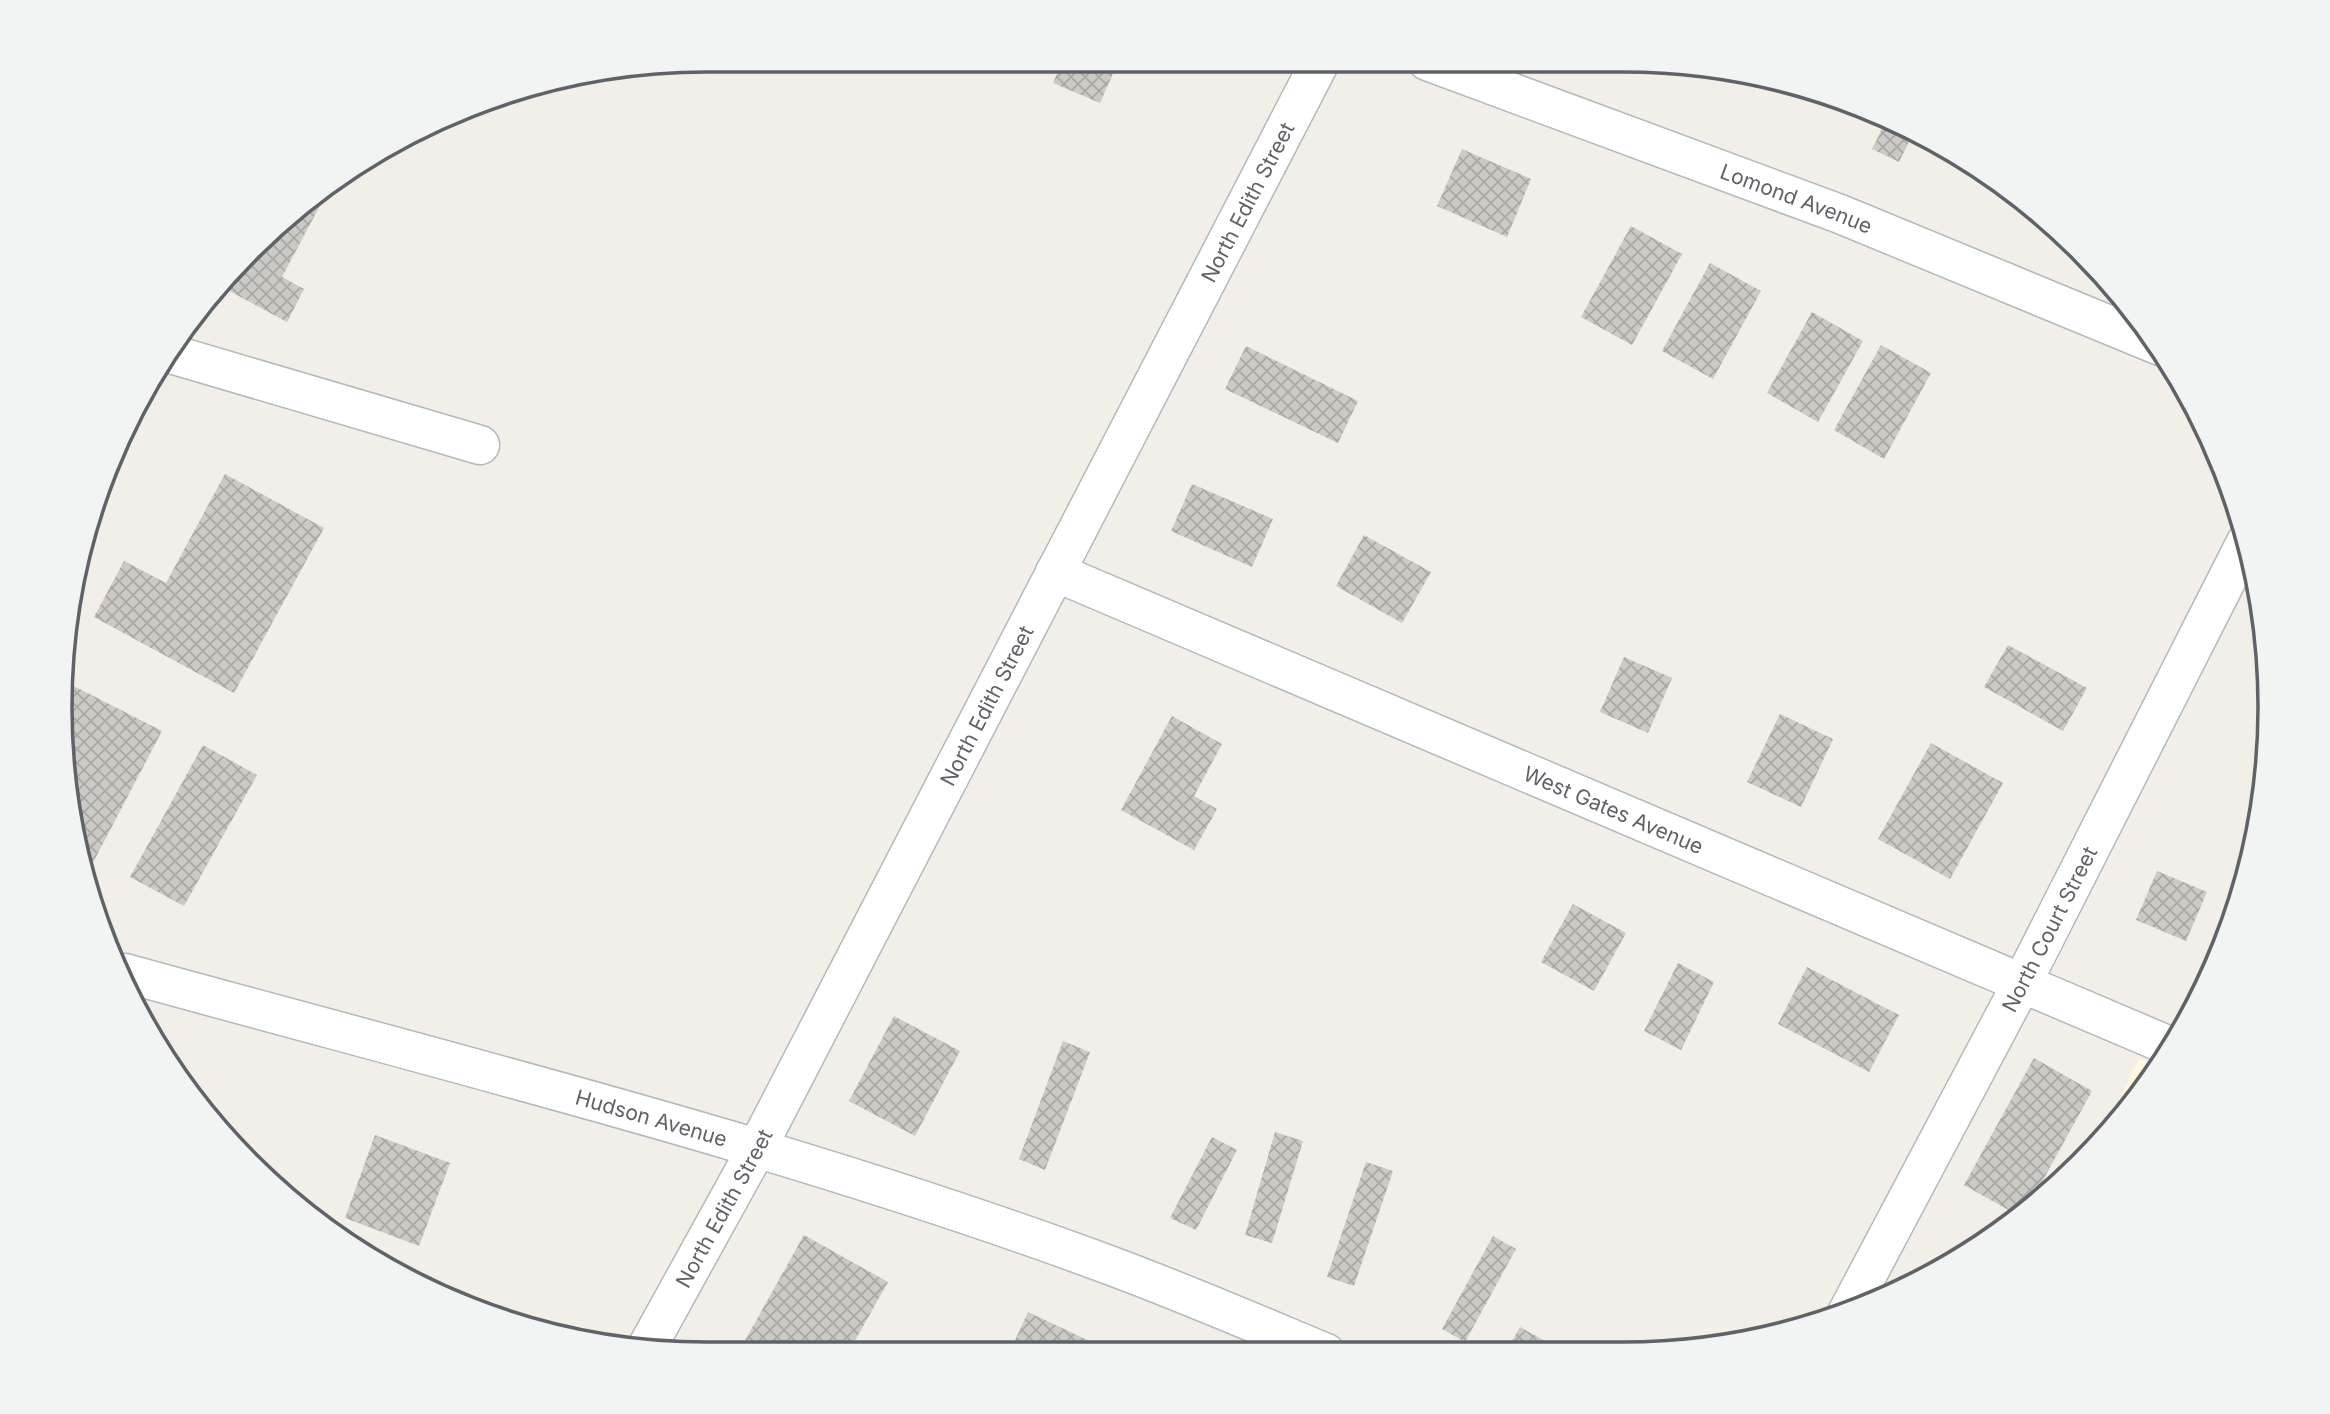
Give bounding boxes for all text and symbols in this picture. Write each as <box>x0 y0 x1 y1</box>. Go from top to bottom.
street label: North Edith Street <box>1196 118 1299 286</box>
street label: Lomond Avenue <box>1717 158 1876 238</box>
street label: North Edith Street <box>935 621 1038 790</box>
street label: West Gates Avenue <box>1520 760 1707 859</box>
street label: North Court Street <box>1997 842 2102 1016</box>
street label: Hudson Avenue <box>573 1084 730 1151</box>
street label: North Edith Street <box>670 1125 777 1292</box>

